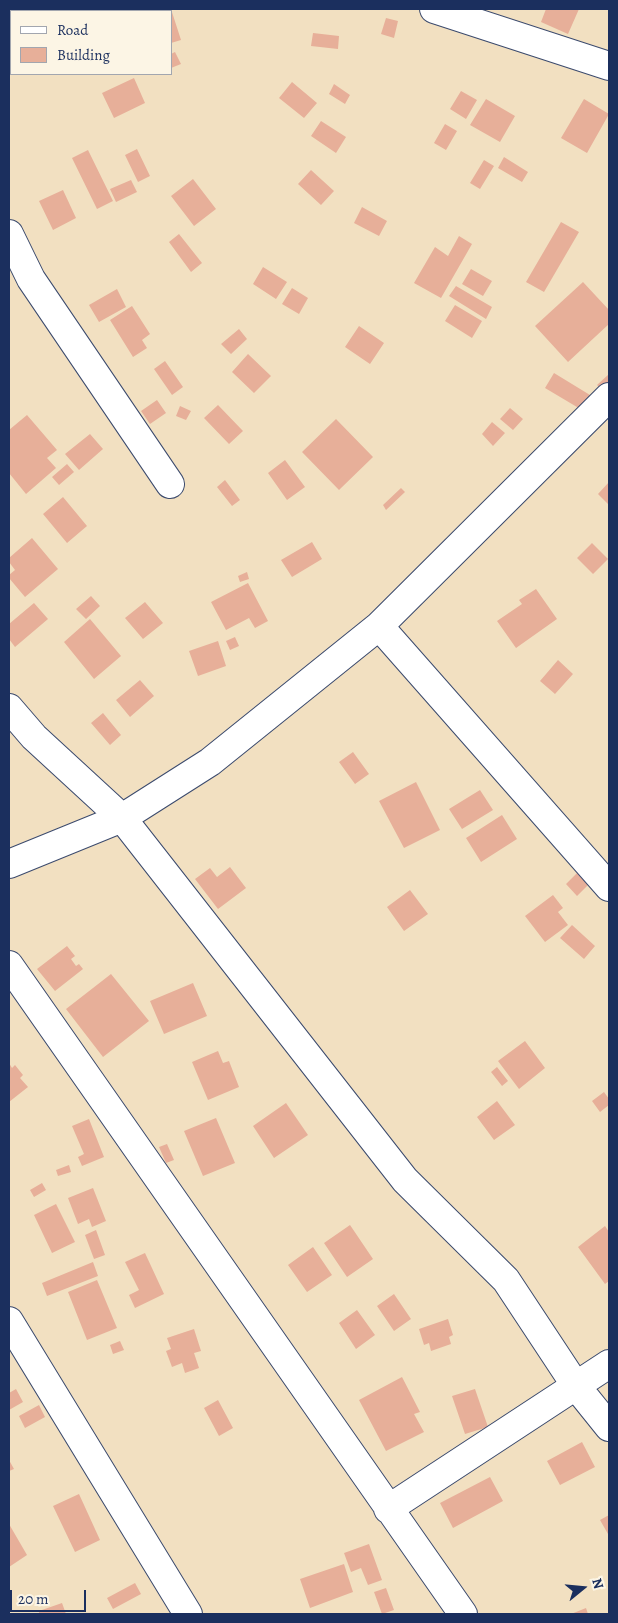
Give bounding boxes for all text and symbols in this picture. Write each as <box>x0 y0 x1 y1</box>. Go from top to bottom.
legend <box>10 10 172 75</box>
text: Road <box>57 20 88 40</box>
text: Building <box>57 45 110 65</box>
north arrow <box>558 1563 608 1613</box>
text: N <box>587 1576 608 1591</box>
scale bar <box>12 1580 89 1612</box>
text: 20 m <box>18 1589 49 1609</box>

